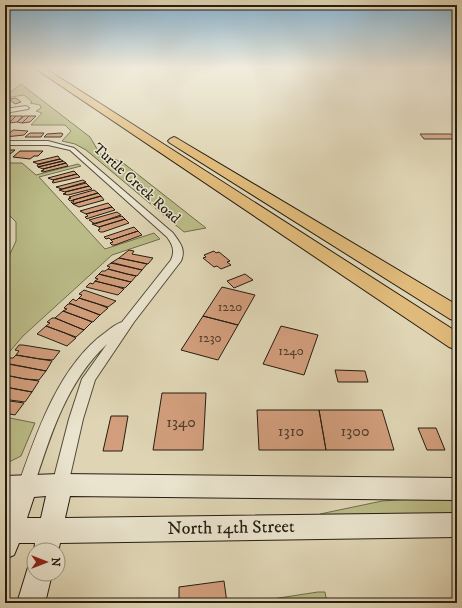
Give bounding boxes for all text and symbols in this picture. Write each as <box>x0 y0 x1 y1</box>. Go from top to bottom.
street label: Turtle Creek Road <box>89 139 185 228</box>
house number: 1220 <box>218 299 242 315</box>
house number: 1230 <box>198 330 222 346</box>
house number: 1240 <box>278 343 304 359</box>
house number: 1340 <box>166 412 196 432</box>
house number: 1310 <box>278 421 304 441</box>
house number: 1300 <box>340 421 370 441</box>
street label: North 14th Street <box>167 516 295 540</box>
north arrow <box>26 542 66 582</box>
text: N <box>48 557 62 567</box>

